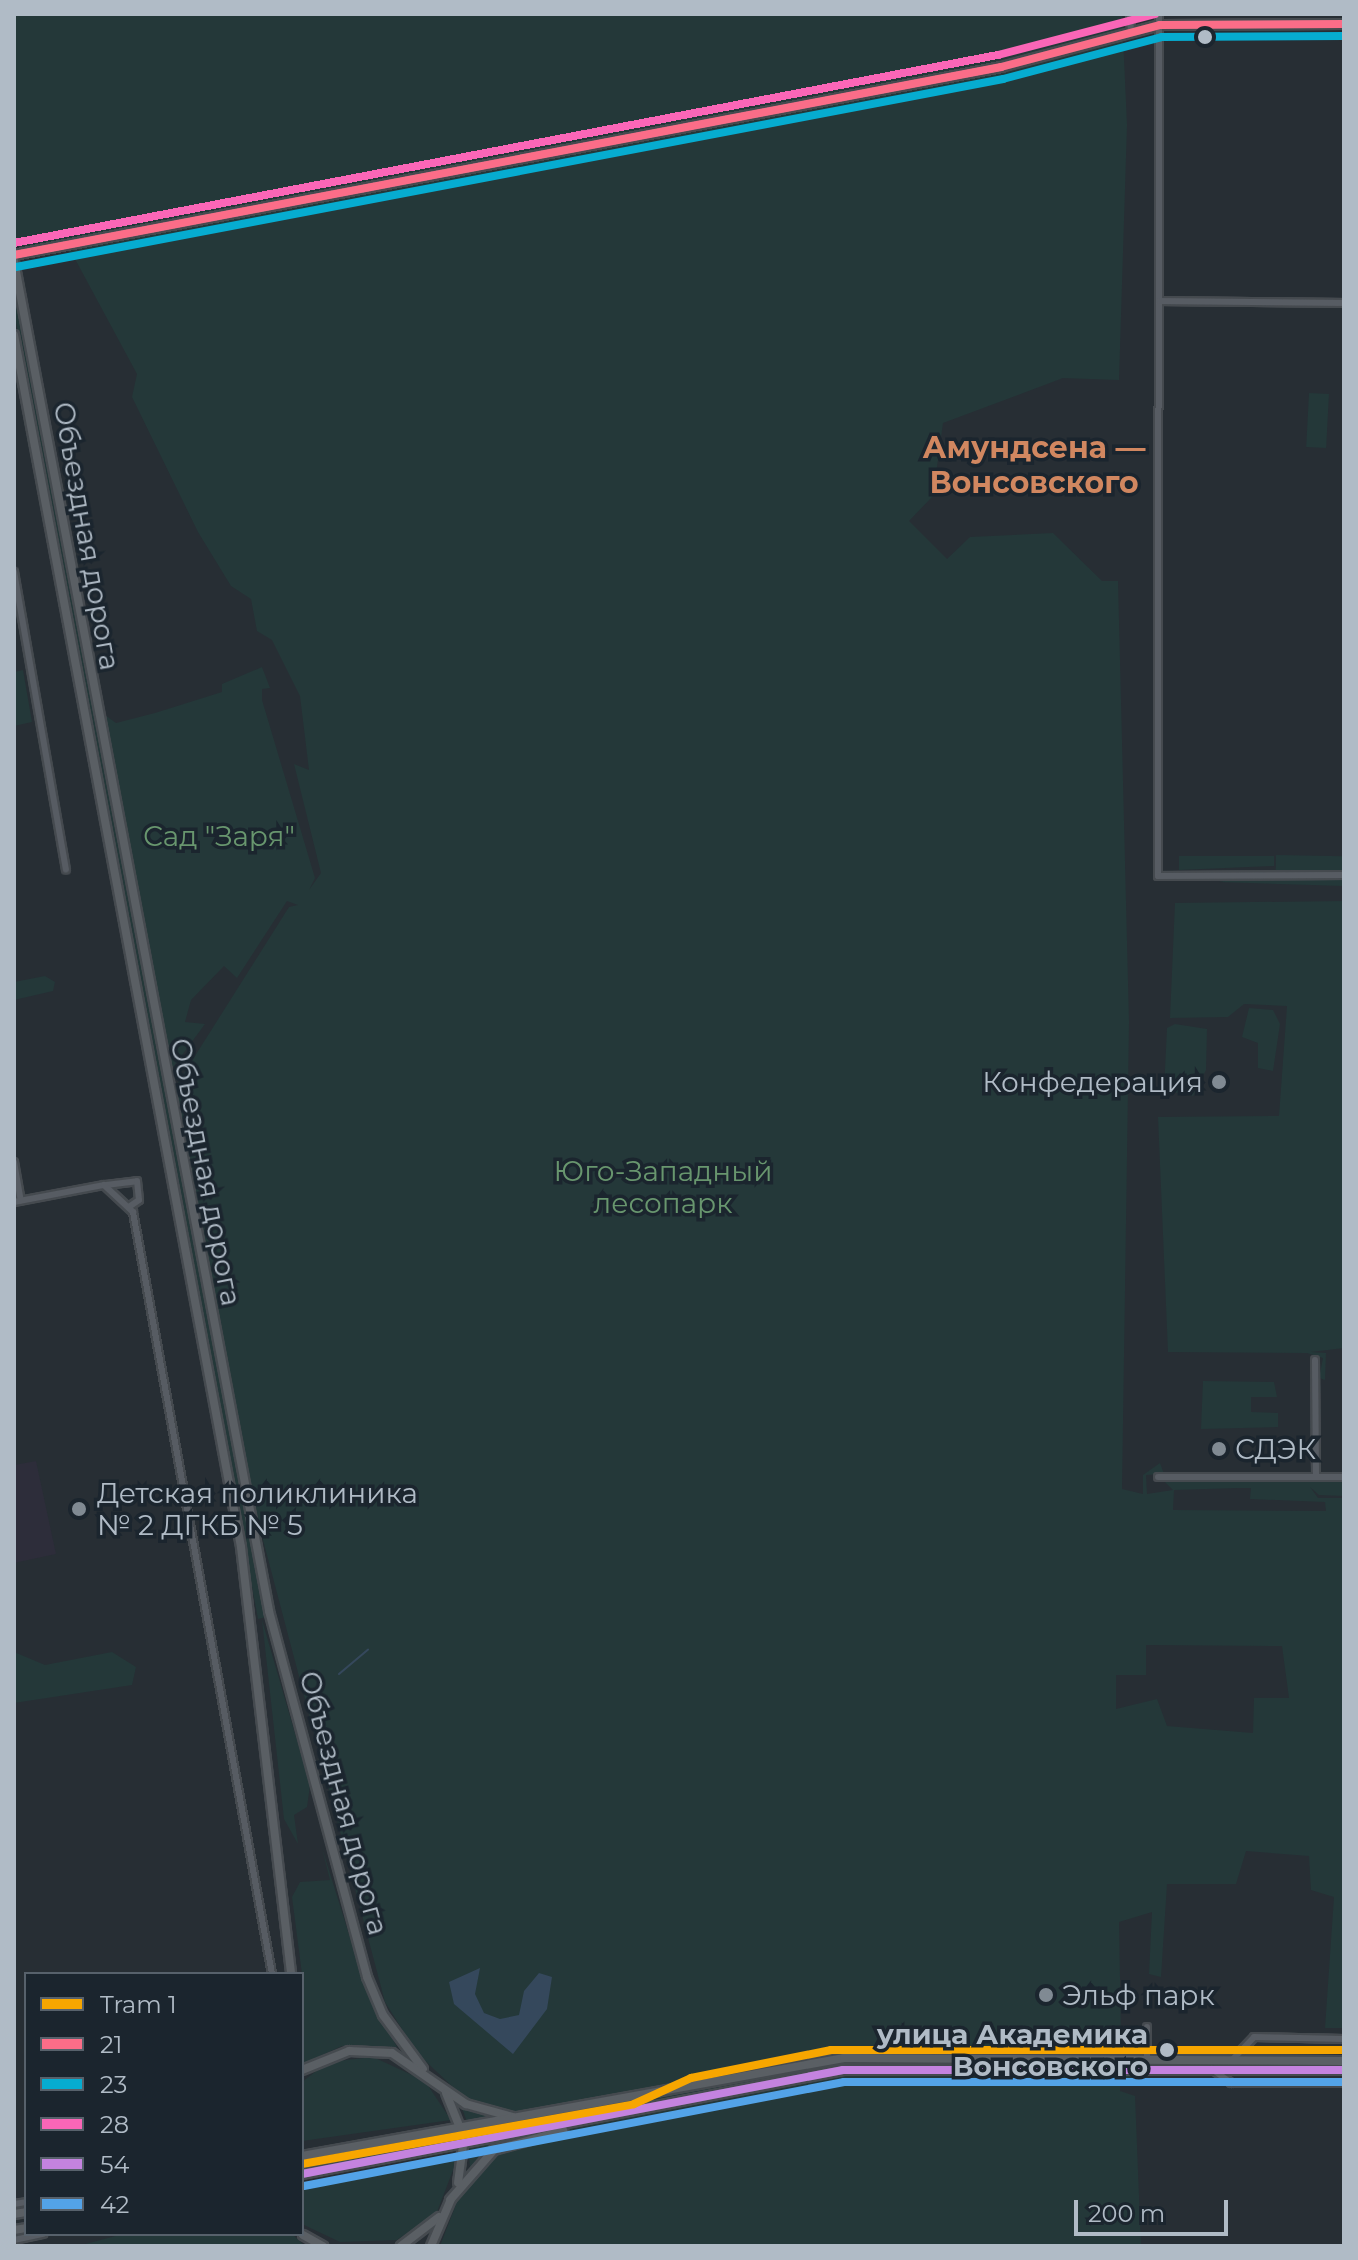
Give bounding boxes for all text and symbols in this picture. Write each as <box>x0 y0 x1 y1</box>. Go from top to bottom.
unlabelled marker <box>1197 29 1213 45</box>
street label: Объездная дорога <box>47 399 127 673</box>
district label: Амундсена — Вонсовского <box>923 430 1145 500</box>
park label: Сад "Заря" <box>143 819 295 853</box>
street label: Объездная дорога <box>164 1035 248 1309</box>
place label: Конфедерация <box>982 1065 1203 1099</box>
marker: Конфедерация <box>1210 1073 1228 1091</box>
park label: Юго-Западный лесопарк <box>554 1154 772 1220</box>
place label: СДЭК <box>1235 1432 1316 1466</box>
marker: СДЭК <box>1210 1440 1228 1458</box>
place label: Детская поликлиника № 2 ДГКБ № 5 <box>97 1476 418 1542</box>
marker: Детская поликлиника № 2 ДГКБ № 5 <box>68 1498 90 1520</box>
street label: Объездная дорога <box>293 1667 395 1939</box>
legend <box>24 1972 304 2236</box>
place label: Эльф парк <box>1062 1978 1215 2012</box>
marker: Эльф парк <box>1037 1986 1055 2004</box>
text: Tram 1 <box>100 1990 177 2019</box>
place label: улица Академика Вонсовского <box>877 2017 1148 2083</box>
text: 21 <box>100 2030 122 2059</box>
marker: улица Академика Вонсовского <box>1155 2038 1179 2062</box>
text: 23 <box>100 2070 127 2099</box>
text: 28 <box>100 2110 129 2139</box>
text: 54 <box>100 2150 129 2179</box>
scale bar <box>1078 2184 1232 2234</box>
text: 42 <box>100 2190 129 2219</box>
text: 200 m <box>1088 2199 1165 2228</box>

